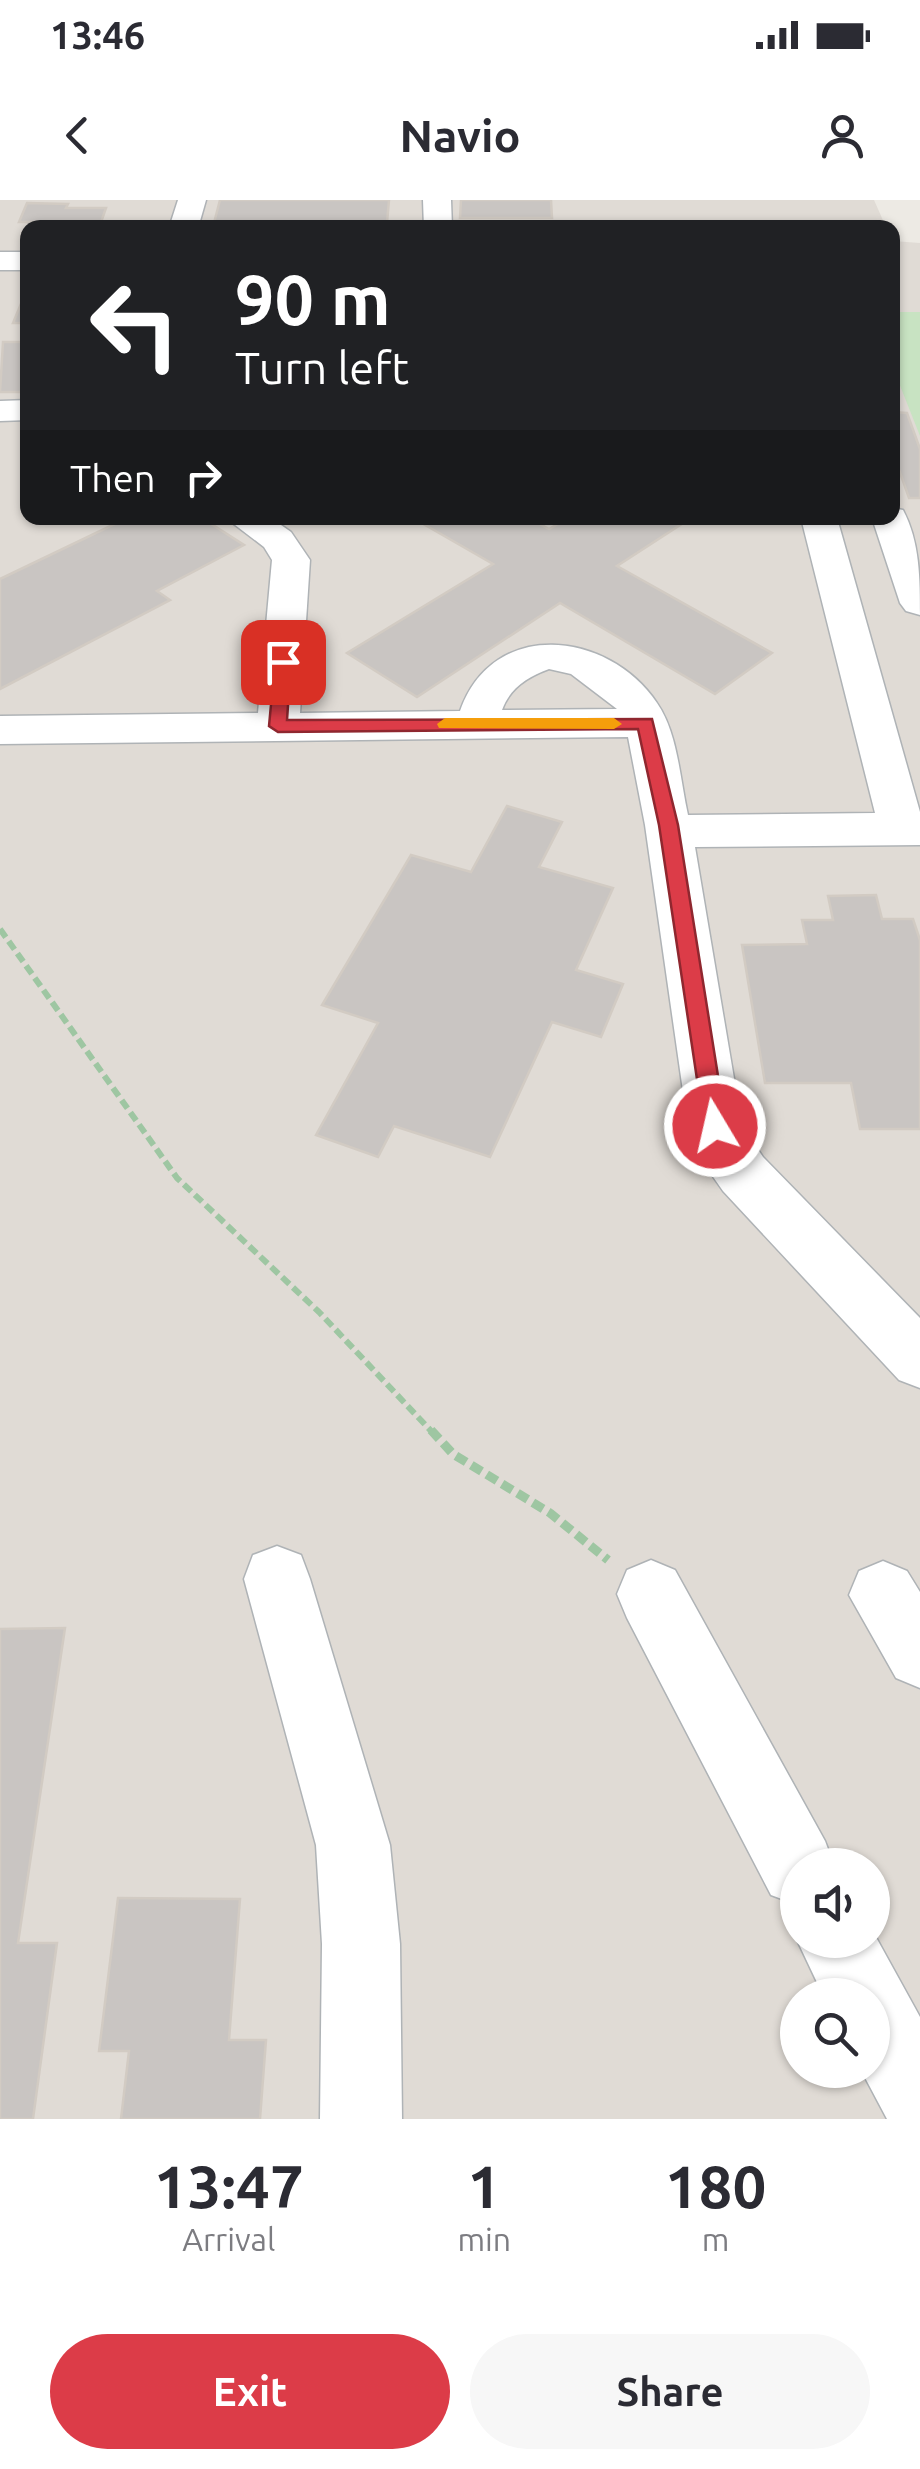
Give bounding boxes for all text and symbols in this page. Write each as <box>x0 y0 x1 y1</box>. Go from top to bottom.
text: 13:46 <box>50 14 145 56</box>
icon: back <box>50 108 105 163</box>
icon: person <box>815 108 870 163</box>
text: Navio <box>399 110 521 161</box>
icon: left <box>70 260 200 390</box>
text: 90 m <box>235 260 391 338</box>
text: Turn left <box>235 342 409 393</box>
icon: right <box>176 450 231 505</box>
text: Then <box>70 457 156 499</box>
pin <box>241 620 326 705</box>
icon: arrive <box>256 635 311 690</box>
position arrow <box>663 1074 767 1178</box>
map controls <box>780 1848 890 2088</box>
button: sound <box>780 1848 890 1958</box>
button: search <box>780 1978 890 2088</box>
text: 13:47 <box>154 2152 304 2219</box>
text: 1 <box>467 2152 501 2219</box>
text: 180 <box>665 2152 766 2219</box>
text: Arrival <box>182 2221 275 2257</box>
text: min <box>457 2221 511 2257</box>
text: m <box>702 2221 729 2257</box>
button: Exit <box>50 2334 450 2449</box>
button: Share <box>470 2334 870 2449</box>

